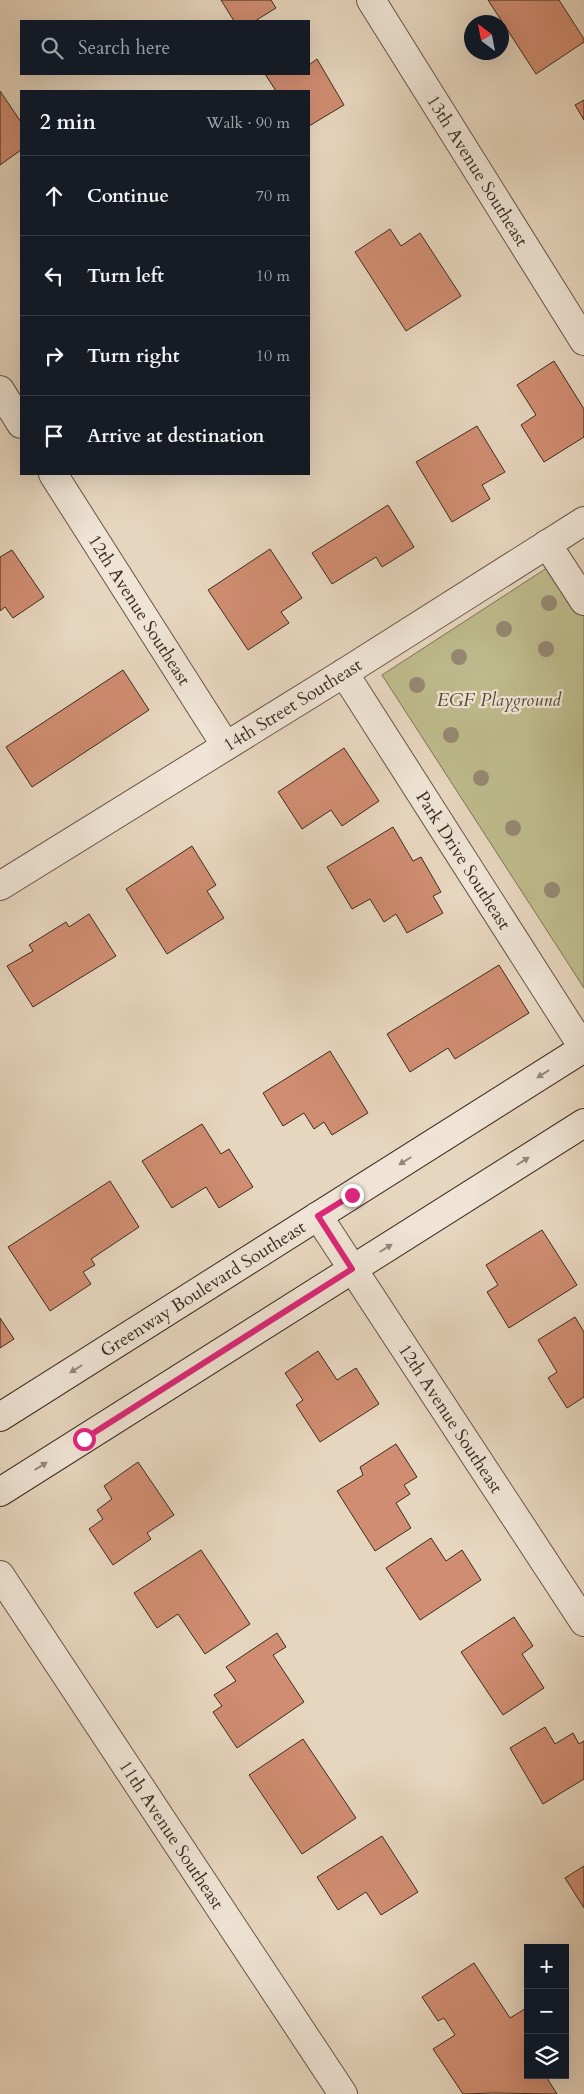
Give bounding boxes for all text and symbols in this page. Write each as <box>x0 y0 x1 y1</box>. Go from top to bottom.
north arrow <box>464 15 509 60</box>
search box <box>20 20 310 75</box>
icon: search <box>38 34 66 62</box>
text: Search here <box>78 35 170 61</box>
street label: 13th Avenue Southeast <box>420 90 534 251</box>
text: 2 min <box>40 108 96 137</box>
text: Walk · 90 m <box>206 112 290 134</box>
icon: ahead <box>40 182 68 210</box>
text: Continue <box>87 183 169 209</box>
text: 70 m <box>256 185 290 207</box>
icon: left <box>40 262 68 290</box>
text: Turn left <box>87 263 164 289</box>
text: 10 m <box>256 265 290 287</box>
icon: right <box>40 342 68 370</box>
text: Turn right <box>87 343 179 369</box>
text: 10 m <box>256 345 290 367</box>
icon: arrive <box>40 422 68 450</box>
text: Arrive at destination <box>87 423 264 449</box>
street label: 12th Avenue Southeast <box>82 530 196 691</box>
street label: 14th Street Southeast <box>219 653 367 758</box>
park label: EGF Playground <box>437 688 562 713</box>
street label: Park Drive Southeast <box>409 786 517 935</box>
one-way arrow <box>536 1070 549 1079</box>
one-way arrow <box>399 1157 412 1166</box>
one-way arrow <box>516 1157 530 1166</box>
route end <box>341 1184 364 1207</box>
street label: Greenway Boulevard Southeast <box>96 1215 311 1363</box>
one-way arrow <box>379 1243 392 1253</box>
street label: 12th Avenue Southeast <box>392 1339 509 1499</box>
one-way arrow <box>69 1365 82 1374</box>
route start <box>73 1428 96 1451</box>
one-way arrow <box>35 1461 48 1471</box>
street label: 11th Avenue Southeast <box>113 1755 230 1915</box>
map controls <box>524 1944 569 2079</box>
button: + <box>524 1944 569 1989</box>
button: − <box>524 1989 569 2034</box>
button: layers <box>524 2034 569 2079</box>

